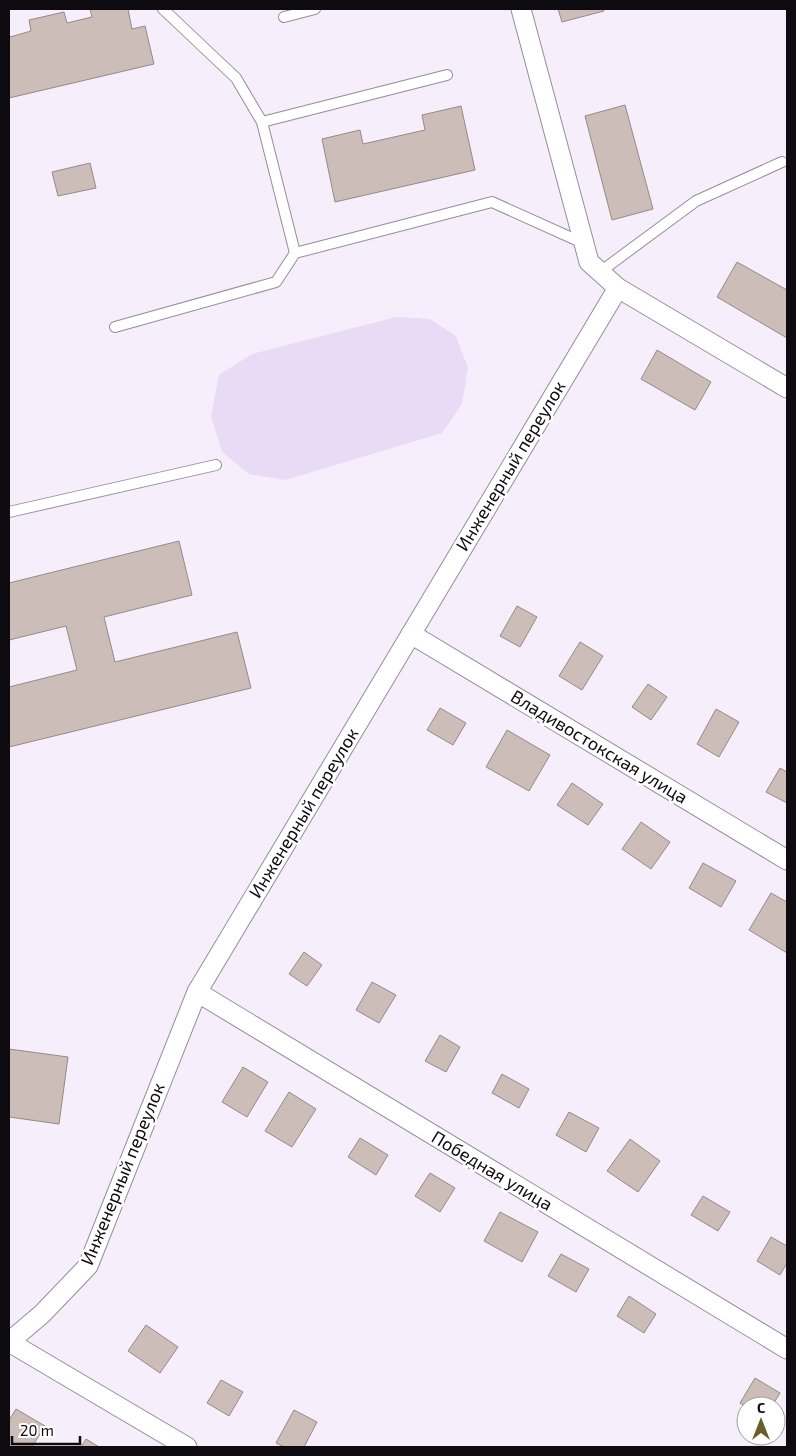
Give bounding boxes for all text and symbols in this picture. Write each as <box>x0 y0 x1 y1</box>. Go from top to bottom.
street label: Инженерный переулок <box>451 376 570 555</box>
street label: Владивостокская улица <box>507 685 692 808</box>
street label: Инженерный переулок <box>244 723 363 902</box>
street label: Инженерный переулок <box>75 1079 169 1268</box>
street label: Победная улица <box>428 1125 557 1215</box>
north arrow <box>736 1396 786 1446</box>
text: С <box>757 1399 765 1416</box>
scale bar <box>12 1414 80 1446</box>
text: 20 m <box>20 1421 54 1439</box>

